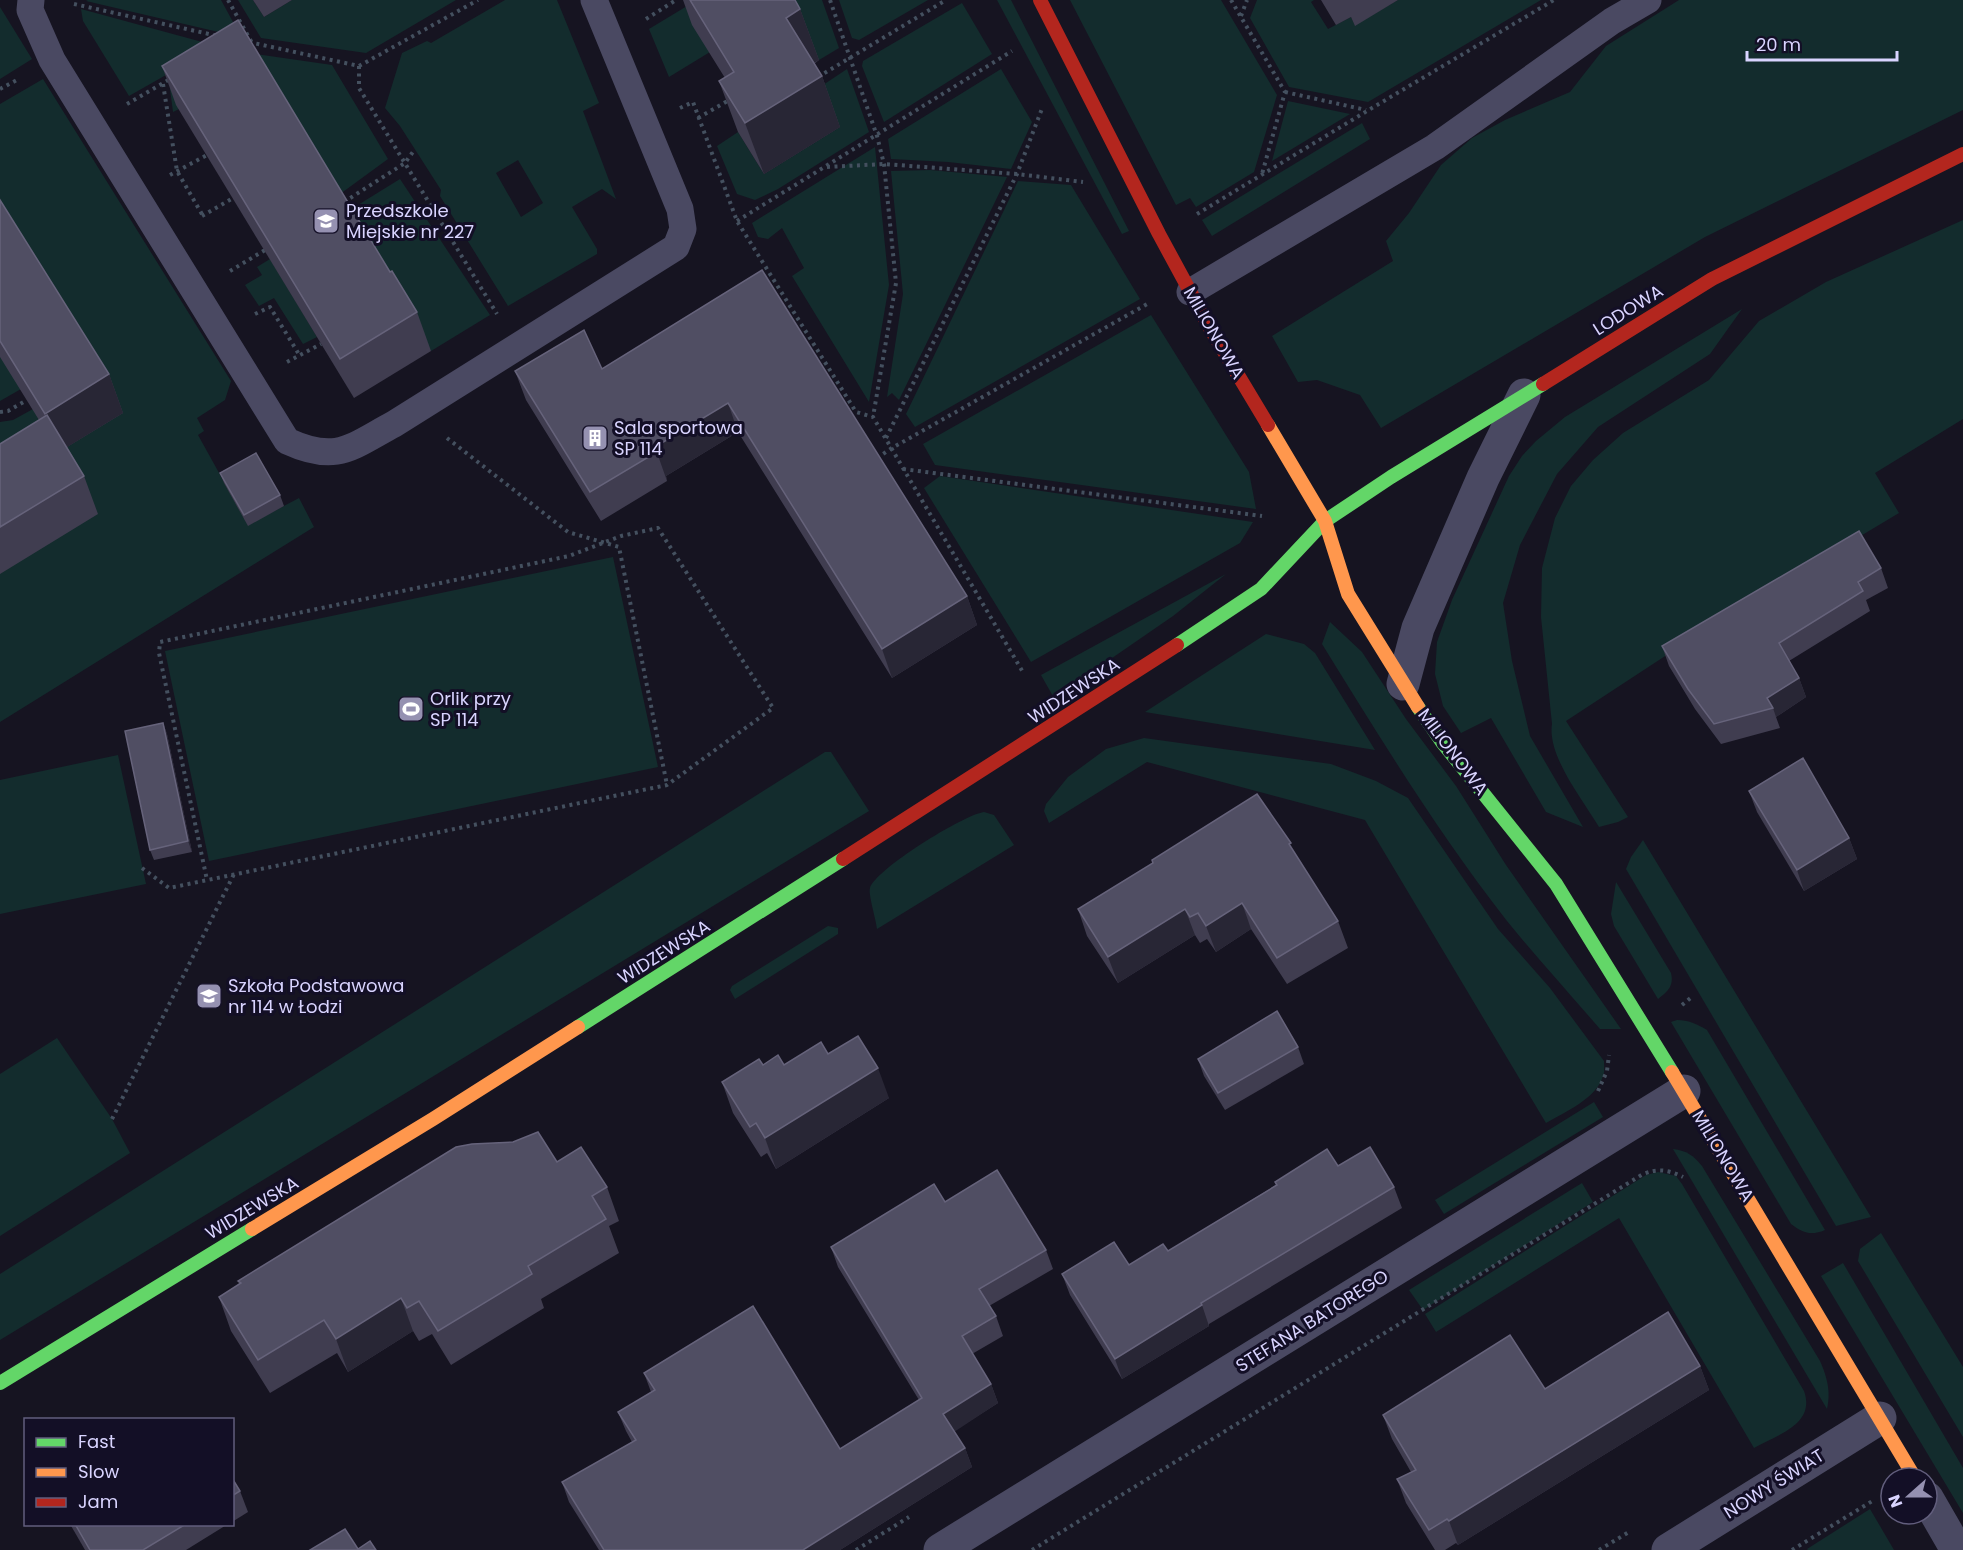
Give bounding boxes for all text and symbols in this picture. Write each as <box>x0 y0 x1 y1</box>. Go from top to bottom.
scale bar <box>1747 24 1897 62</box>
text: 20 m <box>1756 32 1801 57</box>
place label: Przedszkole Miejskie nr 227 <box>346 198 474 244</box>
school or university icon: Przedszkole Miejskie nr 227 <box>311 206 341 236</box>
street label: LODOWA <box>1588 278 1668 341</box>
street label: MILIONOWA <box>1178 282 1251 384</box>
place label: Sala sportowa SP 114 <box>614 415 743 461</box>
building icon: Sala sportowa SP 114 <box>580 423 610 453</box>
street label: WIDZEWSKA <box>1023 652 1124 730</box>
place label: Orlik przy SP 114 <box>430 686 511 732</box>
sports icon: Orlik przy SP 114 <box>396 694 426 724</box>
street label: MILIONOWA <box>1412 703 1494 800</box>
street label: WIDZEWSKA <box>613 913 715 990</box>
place label: Szkoła Podstawowa nr 114 w Łodzi <box>228 973 404 1019</box>
school or university icon: Szkoła Podstawowa nr 114 w Łodzi <box>194 981 224 1011</box>
street label: MILIONOWA <box>1686 1105 1761 1206</box>
street label: WIDZEWSKA <box>200 1170 303 1245</box>
street label: STEFANA BATOREGO <box>1231 1263 1393 1378</box>
legend <box>24 1418 234 1526</box>
text: Fast <box>78 1429 115 1454</box>
street label: NOWY ŚWIAT <box>1719 1443 1829 1524</box>
text: Slow <box>78 1459 120 1484</box>
north arrow <box>1879 1466 1939 1526</box>
text: Jam <box>78 1489 118 1514</box>
text: N <box>1883 1491 1908 1511</box>

